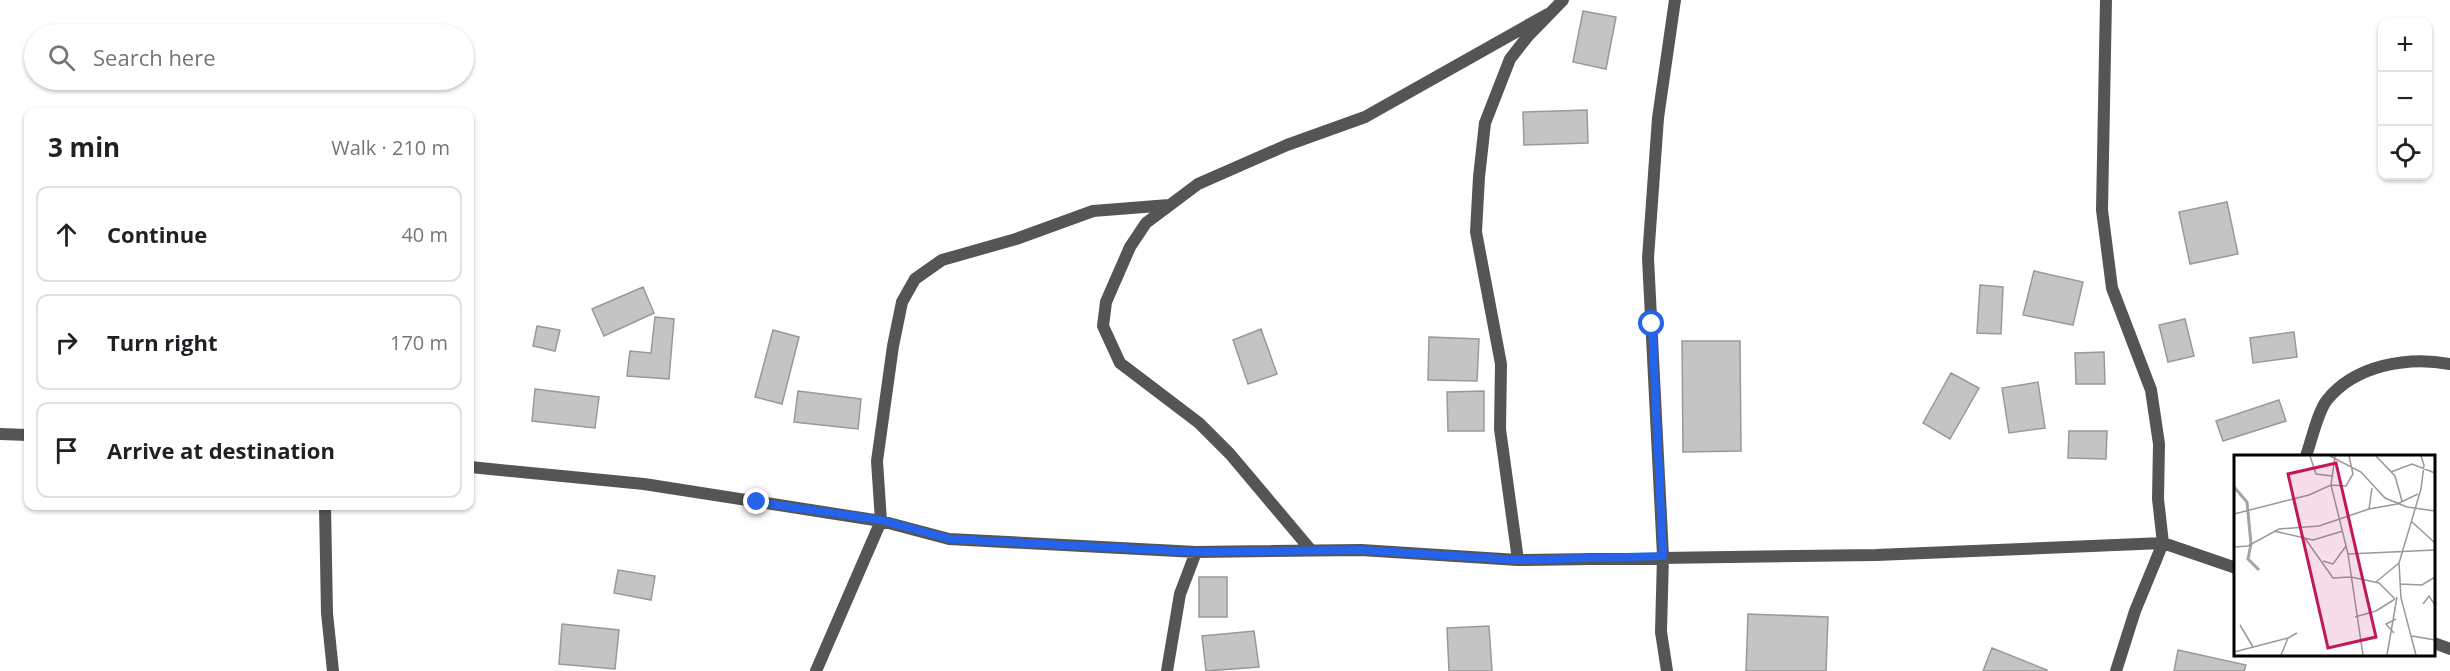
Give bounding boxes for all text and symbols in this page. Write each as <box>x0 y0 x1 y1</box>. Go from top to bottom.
map controls <box>2378 18 2432 180</box>
button: + <box>2378 18 2432 72</box>
search box <box>24 24 474 90</box>
icon: search <box>45 41 78 74</box>
text: Search here <box>93 42 216 72</box>
button: − <box>2378 72 2432 126</box>
button: locate <box>2378 126 2432 180</box>
text: 3 min <box>48 129 120 165</box>
text: Walk · 210 m <box>331 134 450 161</box>
icon: ahead <box>50 218 83 251</box>
text: Continue <box>107 219 207 249</box>
text: 40 m <box>401 221 448 248</box>
route start <box>1638 310 1664 336</box>
icon: right <box>50 326 83 359</box>
text: Turn right <box>107 327 218 357</box>
text: 170 m <box>390 329 448 356</box>
icon: arrive <box>50 434 83 467</box>
text: Arrive at destination <box>107 435 335 465</box>
inset map <box>2234 455 2435 656</box>
route end <box>743 488 769 514</box>

